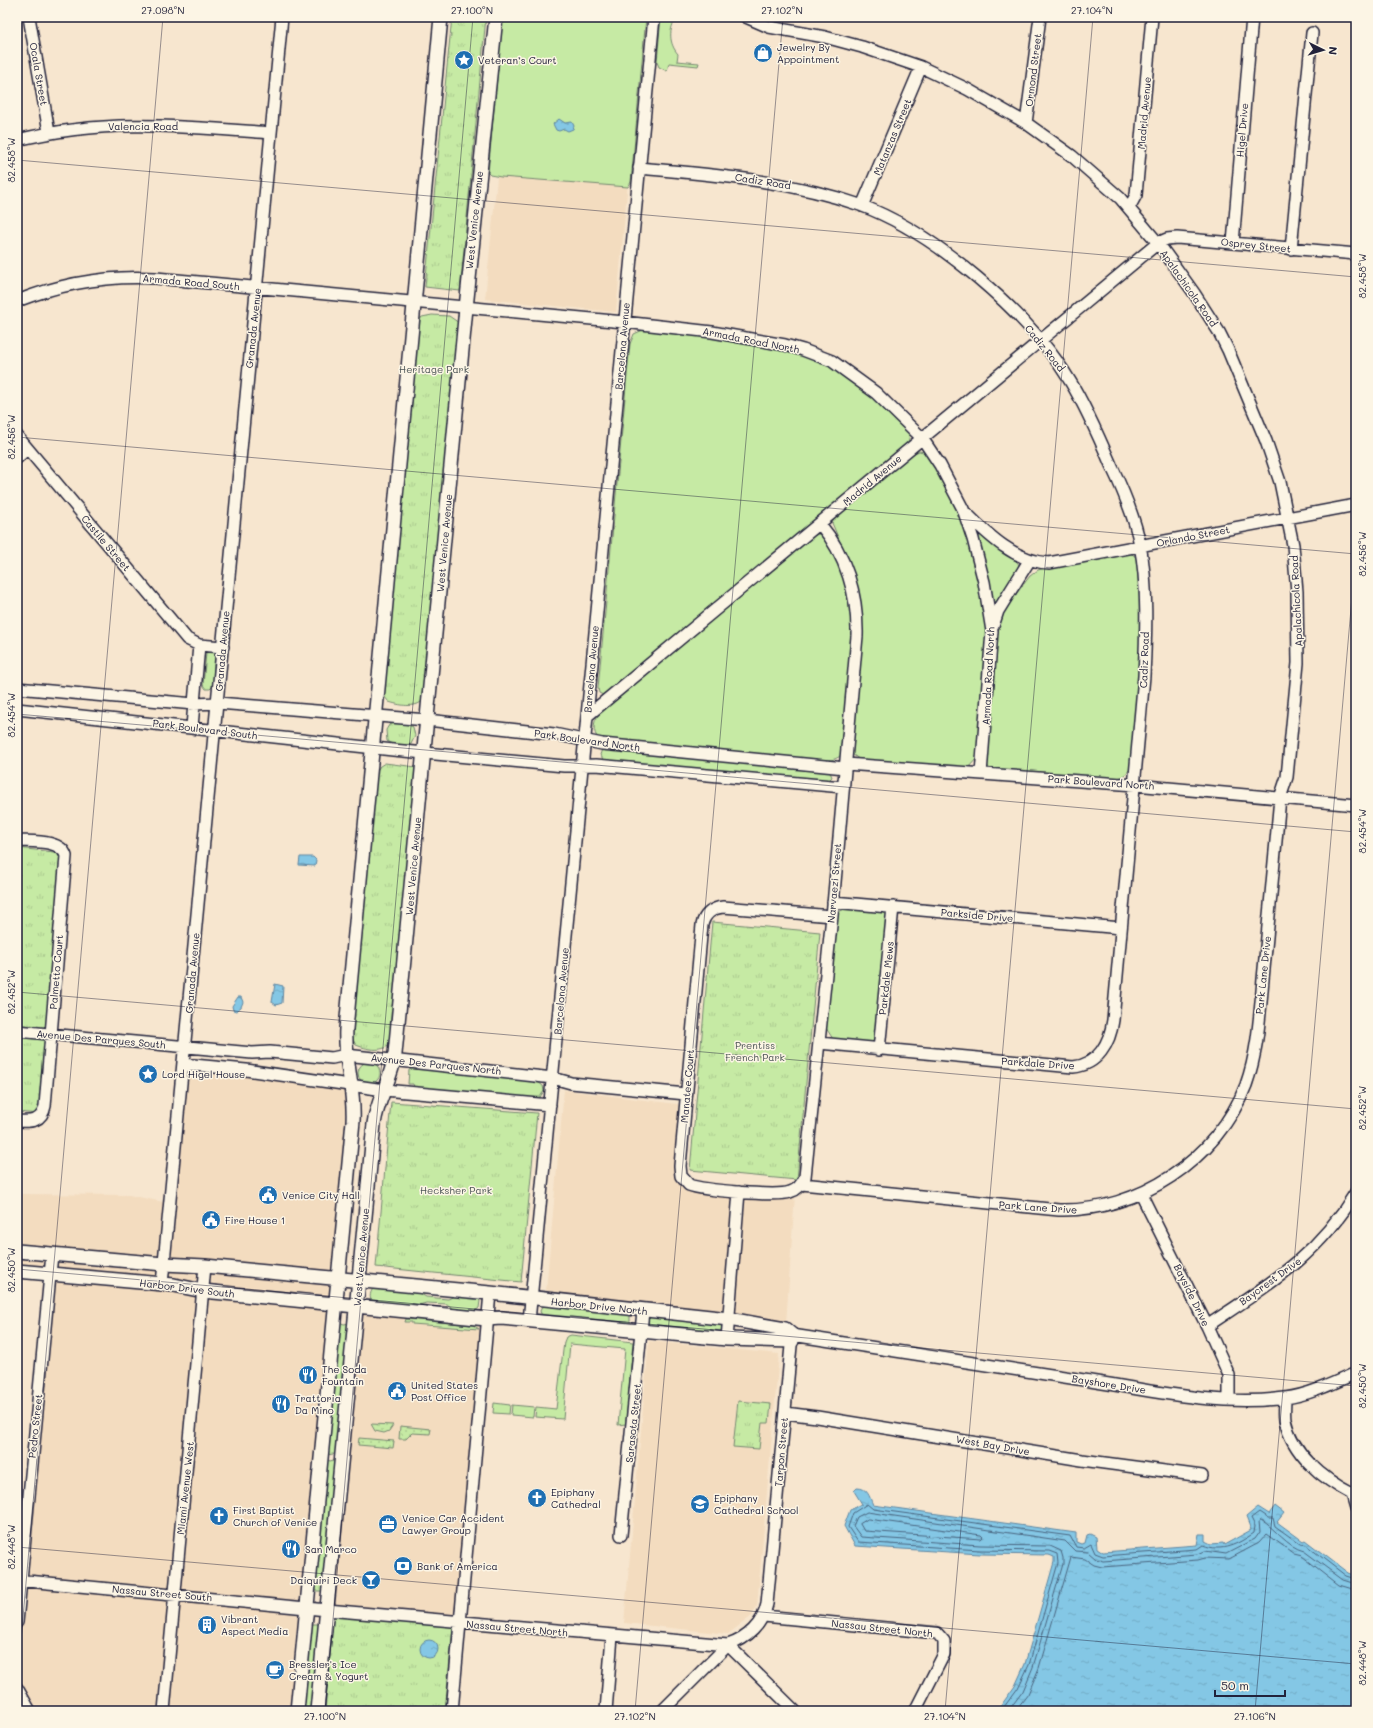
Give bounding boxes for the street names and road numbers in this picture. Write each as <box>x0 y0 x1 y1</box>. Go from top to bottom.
street label: Ormond Street <box>1022 33 1044 107</box>
street label: Ocala Street <box>27 41 51 107</box>
street label: Madrid Avenue <box>1134 76 1154 150</box>
street label: Matanzas Street <box>870 96 914 178</box>
street label: Higel Drive <box>1233 102 1251 158</box>
street label: Valencia Road <box>108 119 178 133</box>
street label: West Venice Avenue <box>462 170 486 270</box>
street label: Cadiz Road <box>734 170 792 192</box>
street label: Osprey Street <box>1220 234 1292 256</box>
street label: Apalachicola Road <box>1157 247 1221 329</box>
street label: Armada Road South <box>142 271 240 293</box>
street label: Granada Avenue <box>242 287 264 369</box>
street label: Barcelona Avenue <box>611 302 633 390</box>
street label: Cadiz Road <box>1022 322 1068 374</box>
street label: Armada Road North <box>701 324 801 356</box>
street label: Madrid Avenue <box>840 451 904 509</box>
street label: West Venice Avenue <box>433 493 455 593</box>
street label: Castile Street <box>78 512 134 574</box>
street label: Orlando Street <box>1155 522 1231 550</box>
street label: Apalachicola Road <box>1287 555 1305 647</box>
street label: Granada Avenue <box>212 610 232 692</box>
street label: Barcelona Avenue <box>580 625 602 713</box>
street label: Armada Road North <box>978 626 998 725</box>
street label: Cadiz Road <box>1136 632 1152 688</box>
street label: Park Boulevard South <box>152 716 258 742</box>
street label: Park Boulevard North <box>533 726 641 754</box>
street label: Park Boulevard North <box>1047 771 1155 793</box>
street label: West Venice Avenue <box>402 816 424 916</box>
street label: Narvaezi Street <box>824 843 844 923</box>
street label: Parkside Drive <box>940 905 1014 925</box>
street label: Granada Avenue <box>182 932 202 1014</box>
street label: Palmetto Court <box>46 934 66 1010</box>
street label: Park Lane Drive <box>1252 935 1274 1015</box>
street label: Parkdale Mews <box>875 940 897 1015</box>
street label: Barcelona Avenue <box>550 947 572 1035</box>
street label: Avenue Des Parques South <box>36 1026 166 1052</box>
street label: Manatee Court <box>677 1049 697 1123</box>
street label: Avenue Des Parques North <box>370 1050 502 1078</box>
street label: Parkdale Drive <box>1001 1053 1075 1073</box>
street label: Park Lane Drive <box>998 1197 1078 1217</box>
street label: West Venice Avenue <box>350 1207 372 1307</box>
street label: Baycrest Drive <box>1236 1254 1304 1308</box>
street label: Bayside Drive <box>1171 1261 1213 1329</box>
street label: Harbor Drive South <box>139 1275 236 1301</box>
street label: Harbor Drive North <box>550 1294 648 1318</box>
street label: Bayshore Drive <box>1071 1371 1147 1397</box>
street label: Sarasota Street <box>622 1383 644 1463</box>
street label: Pedro Street <box>25 1393 45 1459</box>
street label: Tarpon Street <box>771 1417 791 1487</box>
street label: West Bay Drive <box>955 1432 1031 1458</box>
street label: Miami Avenue West <box>173 1441 197 1535</box>
street label: Nassau Street South <box>111 1582 213 1604</box>
street label: Nassau Street North <box>831 1616 934 1640</box>
street label: Nassau Street North <box>466 1617 569 1639</box>

